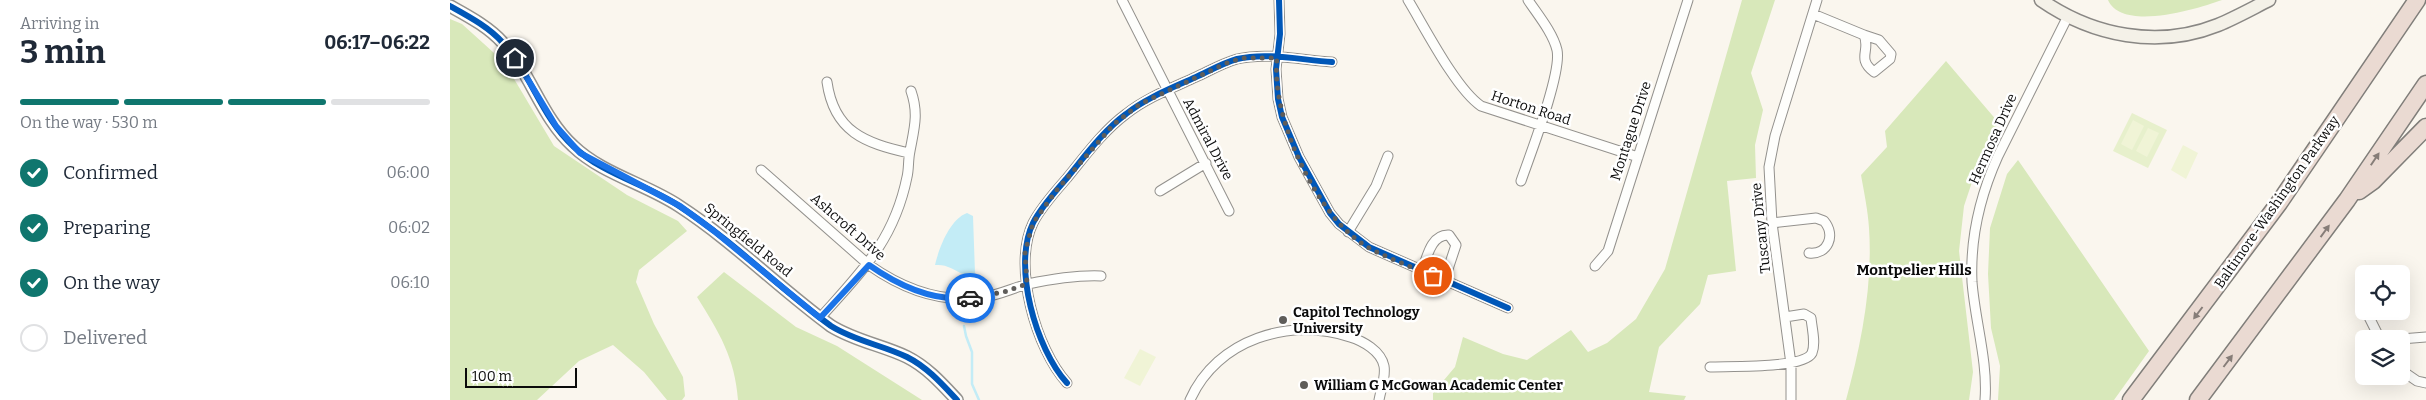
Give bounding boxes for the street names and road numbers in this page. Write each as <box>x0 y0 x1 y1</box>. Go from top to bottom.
street label: Montague Drive <box>1607 79 1655 183</box>
street label: Horton Road <box>1489 87 1573 129</box>
street label: Hermosa Drive <box>1965 91 2021 187</box>
street label: Admiral Drive <box>1179 95 1237 183</box>
street label: Baltimore-Washington Parkway <box>2211 112 2344 291</box>
street label: Tuscany Drive <box>1748 182 1774 274</box>
street label: Ashcroft Drive <box>807 190 889 264</box>
street label: Springfield Road <box>701 199 795 281</box>

